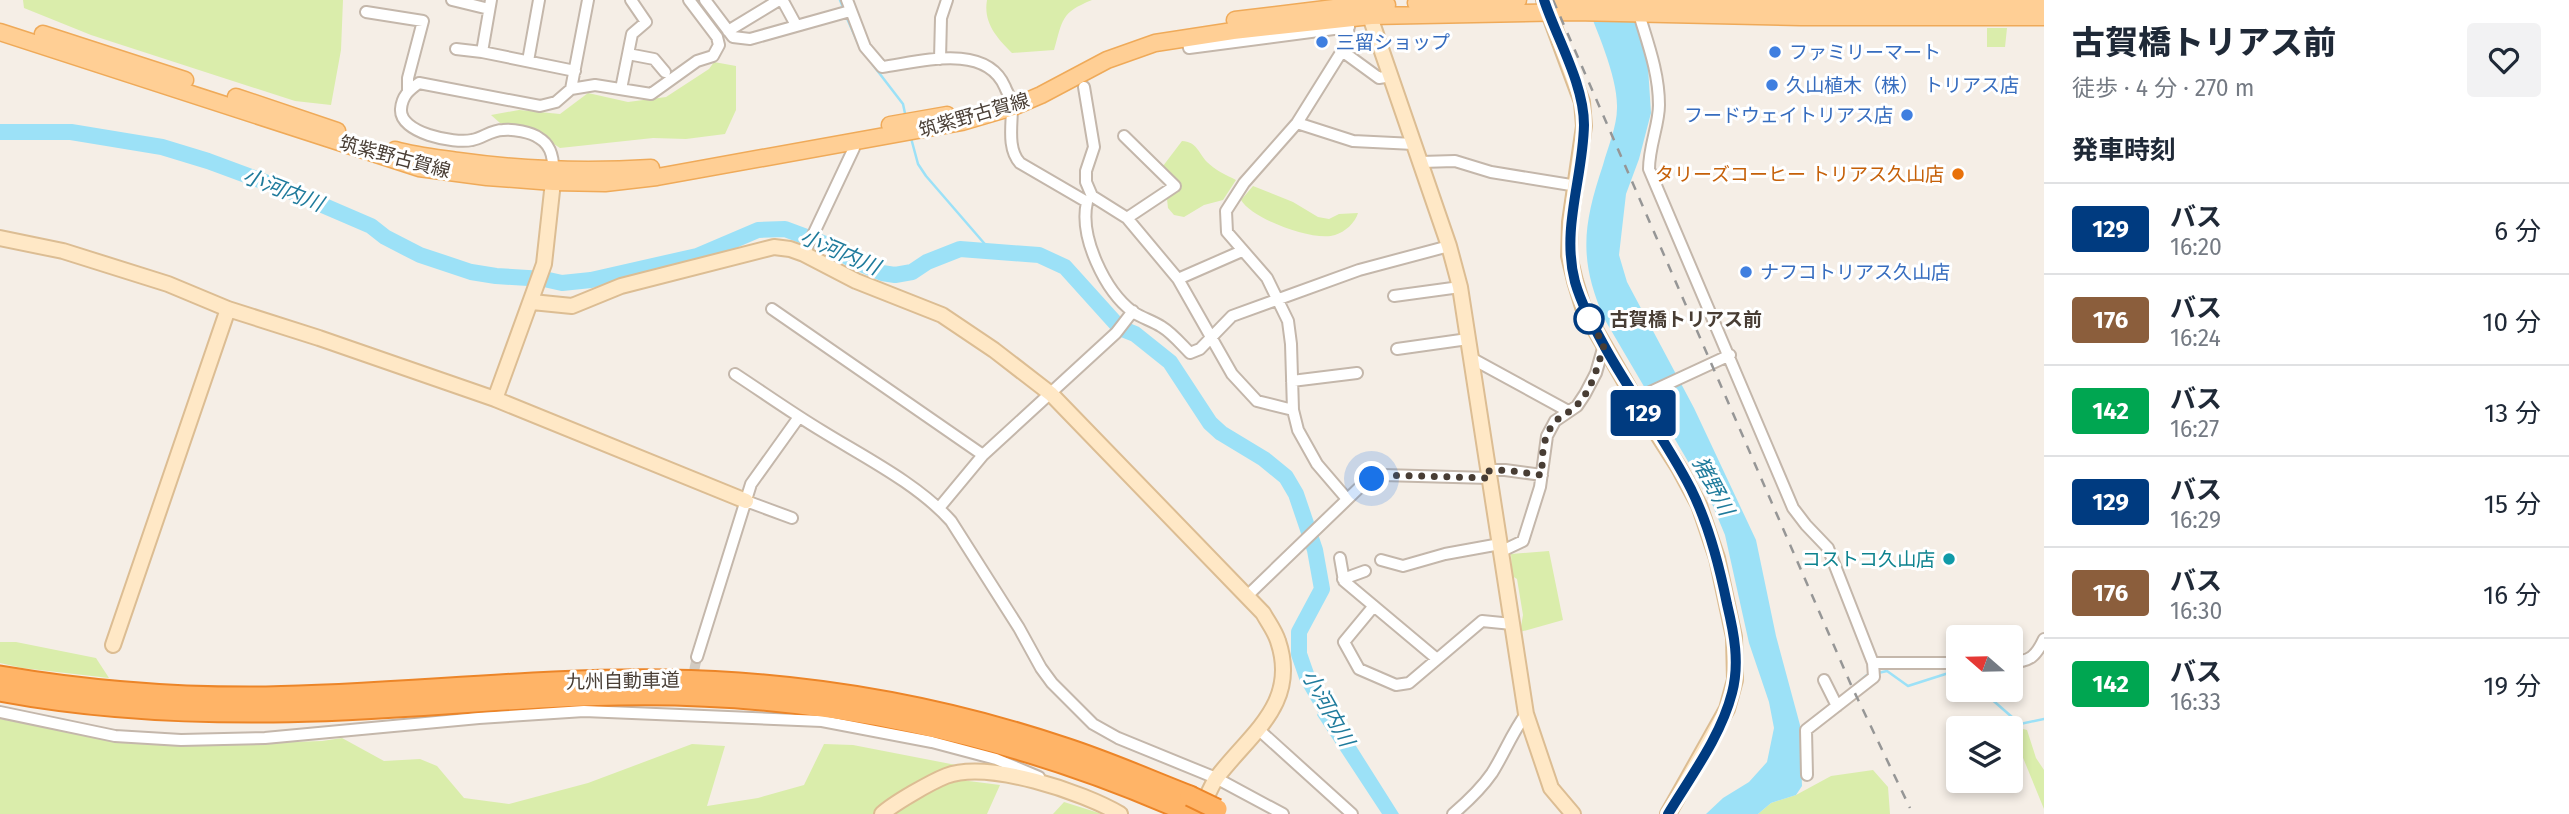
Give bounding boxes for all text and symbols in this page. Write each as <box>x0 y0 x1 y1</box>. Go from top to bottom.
text: 古賀橋トリアス前 <box>2072 23 2336 63</box>
button: heart <box>2467 23 2541 97</box>
place label: 三留ショップ <box>1336 31 1450 54</box>
marker: 三留ショップ <box>1314 34 1330 50</box>
place label: ファミリーマート <box>1789 41 1941 64</box>
marker: ファミリーマート <box>1767 44 1783 60</box>
place label: 久山植木（株） トリアス店 <box>1786 74 2019 97</box>
text: 徒歩 · 4 分 · 270 m <box>2072 74 2254 102</box>
marker: 久山植木（株） トリアス店 <box>1764 77 1780 93</box>
street label: 筑紫野古賀線 <box>916 88 1032 142</box>
place label: フードウェイトリアス店 <box>1684 104 1893 127</box>
marker: フードウェイトリアス店 <box>1899 107 1915 123</box>
street label: 筑紫野古賀線 <box>337 131 453 183</box>
text: 発車時刻 <box>2072 135 2176 166</box>
water label: 小河内川 <box>239 163 329 218</box>
place label: タリーズコーヒー トリアス久山店 <box>1655 163 1944 186</box>
marker: タリーズコーヒー トリアス久山店 <box>1950 166 1966 182</box>
text: バス <box>2170 202 2222 233</box>
text: 129 <box>2092 215 2129 243</box>
text: 6 分 <box>2494 216 2541 247</box>
water label: 小河内川 <box>796 224 886 281</box>
text: 16:20 <box>2170 233 2222 261</box>
place label: ナフコトリアス久山店 <box>1760 261 1950 284</box>
marker: ナフコトリアス久山店 <box>1738 264 1754 280</box>
text: バス <box>2170 293 2222 324</box>
marker: 古賀橋トリアス前 <box>1574 304 1604 334</box>
text: 176 <box>2093 306 2128 334</box>
text: 10 分 <box>2482 307 2541 338</box>
place label: 古賀橋トリアス前 <box>1610 308 1762 331</box>
text: 16:24 <box>2170 324 2221 352</box>
text: バス <box>2170 384 2222 415</box>
line badge: 129 <box>1603 390 1683 436</box>
text: 142 <box>2092 397 2129 425</box>
text: 13 分 <box>2484 398 2541 429</box>
text: 129 <box>1625 399 1661 427</box>
text: 16:27 <box>2170 415 2219 443</box>
water label: 猪野川 <box>1687 452 1740 522</box>
your location <box>1354 461 1389 496</box>
text: バス <box>2170 475 2222 506</box>
text: 129 <box>2092 488 2129 516</box>
text: 15 分 <box>2484 489 2541 520</box>
text: 16:29 <box>2170 506 2221 534</box>
place label: コストコ久山店 <box>1802 548 1935 571</box>
marker: コストコ久山店 <box>1941 551 1957 567</box>
text: バス <box>2170 566 2222 597</box>
text: 176 <box>2093 579 2128 607</box>
text: 16 分 <box>2483 580 2541 611</box>
text: 16:30 <box>2170 597 2222 625</box>
north arrow <box>1946 625 2023 702</box>
map controls <box>1946 625 2023 793</box>
text: バス <box>2170 657 2222 688</box>
water label: 小河内川 <box>1296 665 1361 753</box>
street label: 九州自動車道 <box>566 669 680 693</box>
text: 142 <box>2092 670 2129 698</box>
text: 19 分 <box>2483 671 2541 702</box>
text: 16:33 <box>2170 688 2221 716</box>
button: layers <box>1946 716 2023 793</box>

